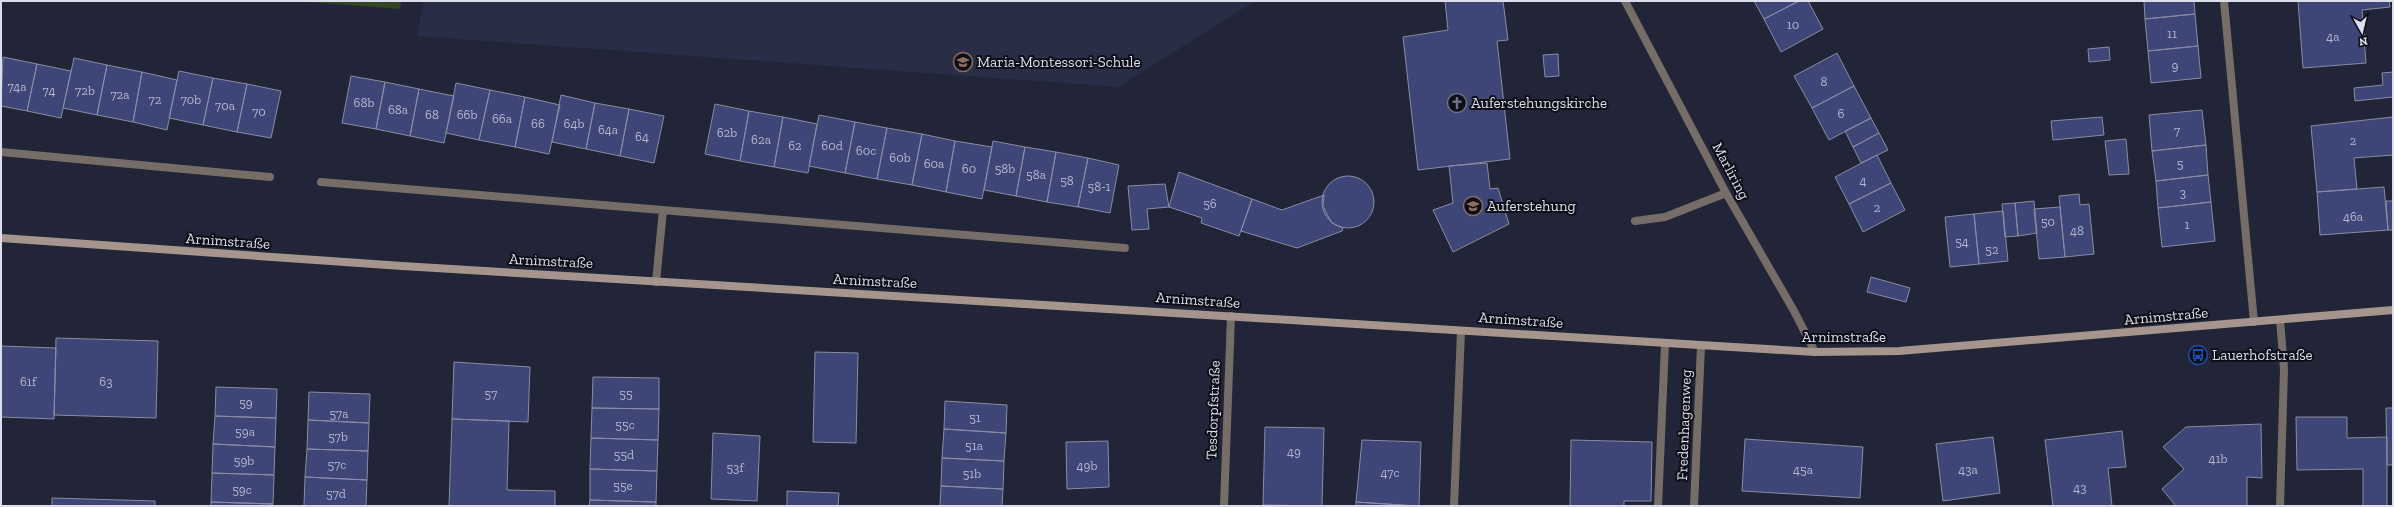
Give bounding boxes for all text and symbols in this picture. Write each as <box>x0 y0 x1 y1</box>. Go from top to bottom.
north arrow <box>2342 12 2382 52</box>
house number: 10 <box>1787 17 1799 32</box>
house number: 11 <box>2167 26 2177 41</box>
house number: 4a <box>2326 29 2340 44</box>
text: N <box>2358 34 2368 49</box>
school or university icon: Maria-Montessori-Schule <box>952 51 974 73</box>
place label: Maria-Montessori-Schule <box>977 53 1141 71</box>
house number: 9 <box>2172 58 2179 73</box>
house number: 8 <box>1821 74 1828 89</box>
house number: 74a <box>7 79 27 94</box>
house number: 74 <box>43 83 55 98</box>
house number: 72b <box>75 83 95 98</box>
house number: 72a <box>110 87 130 102</box>
house number: 72 <box>149 92 162 107</box>
house number: 70b <box>181 92 201 107</box>
church icon: Auferstehungskirche <box>1446 92 1468 114</box>
place label: Auferstehungskirche <box>1471 94 1607 112</box>
house number: 68b <box>354 95 374 110</box>
house number: 70a <box>215 98 236 113</box>
house number: 68a <box>388 102 409 117</box>
house number: 70 <box>252 104 266 119</box>
house number: 6 <box>1838 106 1845 121</box>
house number: 68 <box>425 107 439 122</box>
house number: 66b <box>457 107 477 122</box>
house number: 66a <box>492 111 513 126</box>
house number: 66 <box>531 116 545 131</box>
house number: 64b <box>564 116 584 131</box>
house number: 64a <box>598 122 619 137</box>
house number: 7 <box>2174 123 2180 138</box>
house number: 62b <box>717 125 737 140</box>
house number: 64 <box>635 129 649 144</box>
house number: 62a <box>751 132 772 147</box>
house number: 2 <box>2350 133 2357 148</box>
house number: 62 <box>788 138 802 153</box>
house number: 60d <box>821 138 843 153</box>
street label: Marliring <box>1708 139 1754 203</box>
house number: 60c <box>856 143 876 158</box>
house number: 60b <box>889 150 911 165</box>
house number: 60a <box>924 156 945 171</box>
house number: 5 <box>2177 156 2184 171</box>
house number: 60 <box>962 161 976 176</box>
house number: 58b <box>995 161 1015 176</box>
house number: 58a <box>1026 167 1047 182</box>
house number: 58 <box>1060 173 1074 188</box>
house number: 4 <box>1859 173 1867 188</box>
house number: 58-1 <box>1088 179 1110 194</box>
house number: 3 <box>2180 185 2186 200</box>
school or university icon: Auferstehung <box>1462 195 1484 217</box>
house number: 56 <box>1203 196 1217 211</box>
place label: Auferstehung <box>1487 197 1576 215</box>
house number: 2 <box>1874 200 1881 215</box>
house number: 46a <box>2343 209 2364 224</box>
house number: 50 <box>2041 214 2055 229</box>
house number: 1 <box>2184 217 2190 232</box>
house number: 48 <box>2070 223 2084 238</box>
street label: Arnimstraße <box>185 229 271 253</box>
house number: 54 <box>1955 234 1969 249</box>
house number: 52 <box>1985 242 1999 257</box>
street label: Arnimstraße <box>508 250 594 272</box>
street label: Arnimstraße <box>832 270 918 292</box>
street label: Arnimstraße <box>1155 288 1241 312</box>
street label: Arnimstraße <box>2123 303 2209 329</box>
street label: Arnimstraße <box>1478 308 1564 332</box>
street label: Arnimstraße <box>1802 328 1886 346</box>
bus stop icon: Lauerhofstraße <box>2187 344 2209 366</box>
place label: Lauerhofstraße <box>2212 346 2313 364</box>
street label: Tesdorpfstraße <box>1202 360 1224 460</box>
street label: Fredenhagenweg <box>1673 369 1695 481</box>
house number: 61f <box>20 374 37 389</box>
house number: 63 <box>99 374 113 389</box>
house number: 57 <box>485 386 497 401</box>
house number: 55 <box>619 386 633 401</box>
house number: 59 <box>239 395 253 410</box>
house number: 57a <box>329 406 349 421</box>
house number: 51 <box>969 410 981 425</box>
house number: 55c <box>615 417 635 432</box>
house number: 59a <box>235 424 256 439</box>
house number: 57b <box>328 429 348 444</box>
house number: 51a <box>965 438 984 453</box>
house number: 49 <box>1287 444 1301 459</box>
house number: 55d <box>614 447 634 462</box>
house number: 41b <box>2209 451 2228 466</box>
house number: 59b <box>234 453 254 468</box>
house number: 57c <box>328 457 346 472</box>
house number: 49b <box>1077 458 1097 473</box>
house number: 53f <box>726 460 744 475</box>
house number: 45a <box>1793 462 1814 477</box>
house number: 43a <box>1958 462 1979 477</box>
house number: 47c <box>1381 465 1399 480</box>
house number: 51b <box>963 466 981 481</box>
house number: 55e <box>613 478 633 493</box>
house number: 43 <box>2073 480 2087 495</box>
house number: 59c <box>232 482 252 497</box>
house number: 57d <box>326 486 346 501</box>

